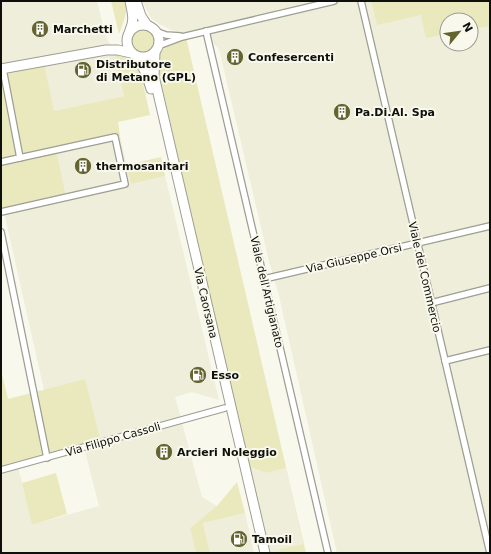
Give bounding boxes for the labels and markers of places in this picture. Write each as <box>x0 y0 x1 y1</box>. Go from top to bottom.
building icon: Marchetti <box>30 19 50 39</box>
place label: Marchetti <box>53 23 113 36</box>
building icon: Confesercenti <box>225 47 245 67</box>
place label: Confesercenti <box>248 51 334 64</box>
place label: Distributore di Metano (GPL) <box>96 58 196 84</box>
fuel station icon: Distributore di Metano (GPL) <box>73 60 93 80</box>
building icon: Pa.Di.Al. Spa <box>332 102 352 122</box>
place label: Pa.Di.Al. Spa <box>355 106 435 119</box>
building icon: thermosanitari <box>73 156 93 176</box>
place label: thermosanitari <box>96 160 188 173</box>
fuel station icon: Esso <box>188 365 208 385</box>
place label: Esso <box>211 369 240 382</box>
building icon: Arcieri Noleggio <box>154 442 174 462</box>
place label: Arcieri Noleggio <box>177 446 277 459</box>
fuel station icon: Tamoil <box>229 529 249 549</box>
place label: Tamoil <box>252 533 292 546</box>

